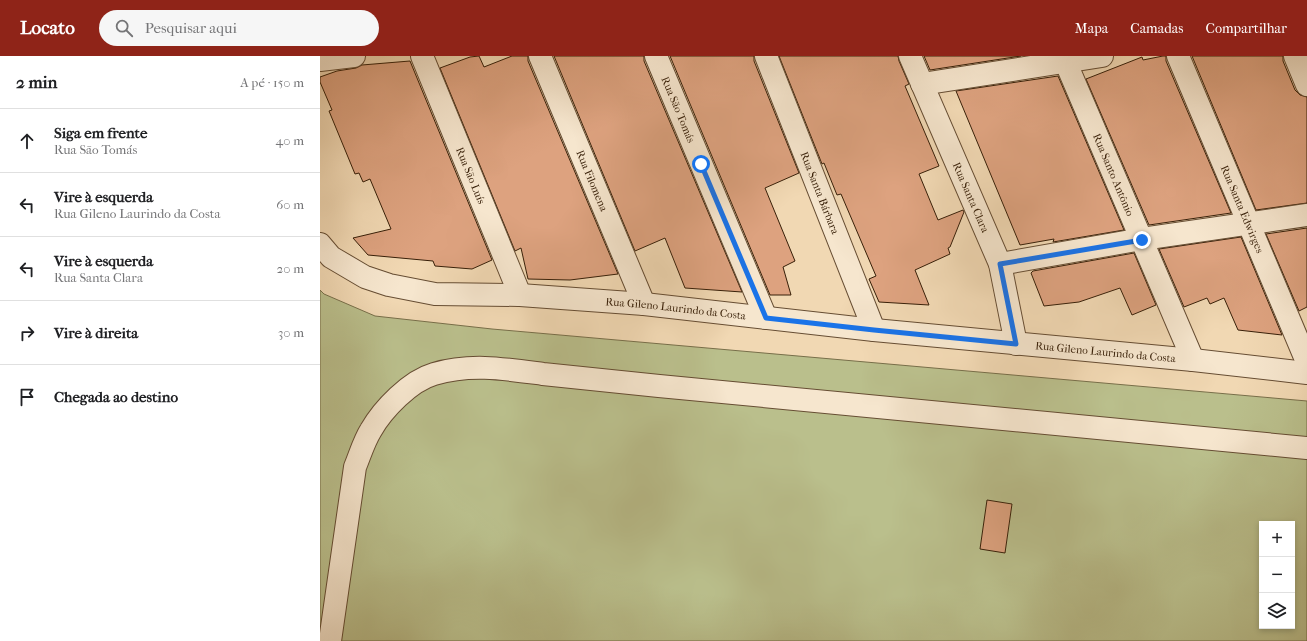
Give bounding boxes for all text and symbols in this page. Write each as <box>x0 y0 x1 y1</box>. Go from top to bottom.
search box <box>99 10 379 46</box>
text: Locato <box>20 17 75 39</box>
icon: search <box>113 17 135 39</box>
text: Pesquisar aqui <box>145 19 237 37</box>
text: Mapa <box>1075 20 1108 37</box>
text: Camadas <box>1130 20 1184 37</box>
text: Compartilhar <box>1206 20 1287 37</box>
text: 2 min <box>16 72 57 92</box>
street label: Rua São Tomás <box>659 74 698 144</box>
text: A pé · 150 m <box>240 75 304 90</box>
text: Siga em frente <box>54 124 147 142</box>
icon: ahead <box>16 130 38 152</box>
street label: Rua Santo Antônio <box>1090 131 1137 218</box>
text: 40 m <box>276 133 304 148</box>
text: Rua São Tomás <box>54 142 137 157</box>
street label: Rua São Luís <box>453 145 488 206</box>
street label: Rua Filomena <box>574 148 611 214</box>
street label: Rua Santa Bárbara <box>798 150 842 237</box>
route start <box>692 155 710 173</box>
street label: Rua Santa Clara <box>950 160 992 235</box>
street label: Rua Santa Edwirges <box>1218 163 1267 255</box>
text: Vire à esquerda <box>54 188 153 206</box>
icon: left <box>16 194 38 216</box>
text: 60 m <box>276 197 304 212</box>
text: Rua Gileno Laurindo da Costa <box>54 206 220 221</box>
route end <box>1133 231 1151 249</box>
text: Vire à esquerda <box>54 252 153 270</box>
icon: left <box>16 258 38 280</box>
text: 20 m <box>277 261 304 276</box>
text: Rua Santa Clara <box>54 270 143 285</box>
street label: Rua Gileno Laurindo da Costa <box>605 295 748 322</box>
icon: right <box>16 322 38 344</box>
text: Vire à direita <box>54 324 138 342</box>
text: 30 m <box>278 325 304 340</box>
street label: Rua Gileno Laurindo da Costa <box>1035 339 1177 365</box>
icon: arrive <box>16 386 38 408</box>
text: Chegada ao destino <box>54 388 178 406</box>
map controls <box>1259 521 1295 629</box>
button: + <box>1259 521 1295 557</box>
button: − <box>1259 557 1295 593</box>
button: layers <box>1259 593 1295 629</box>

